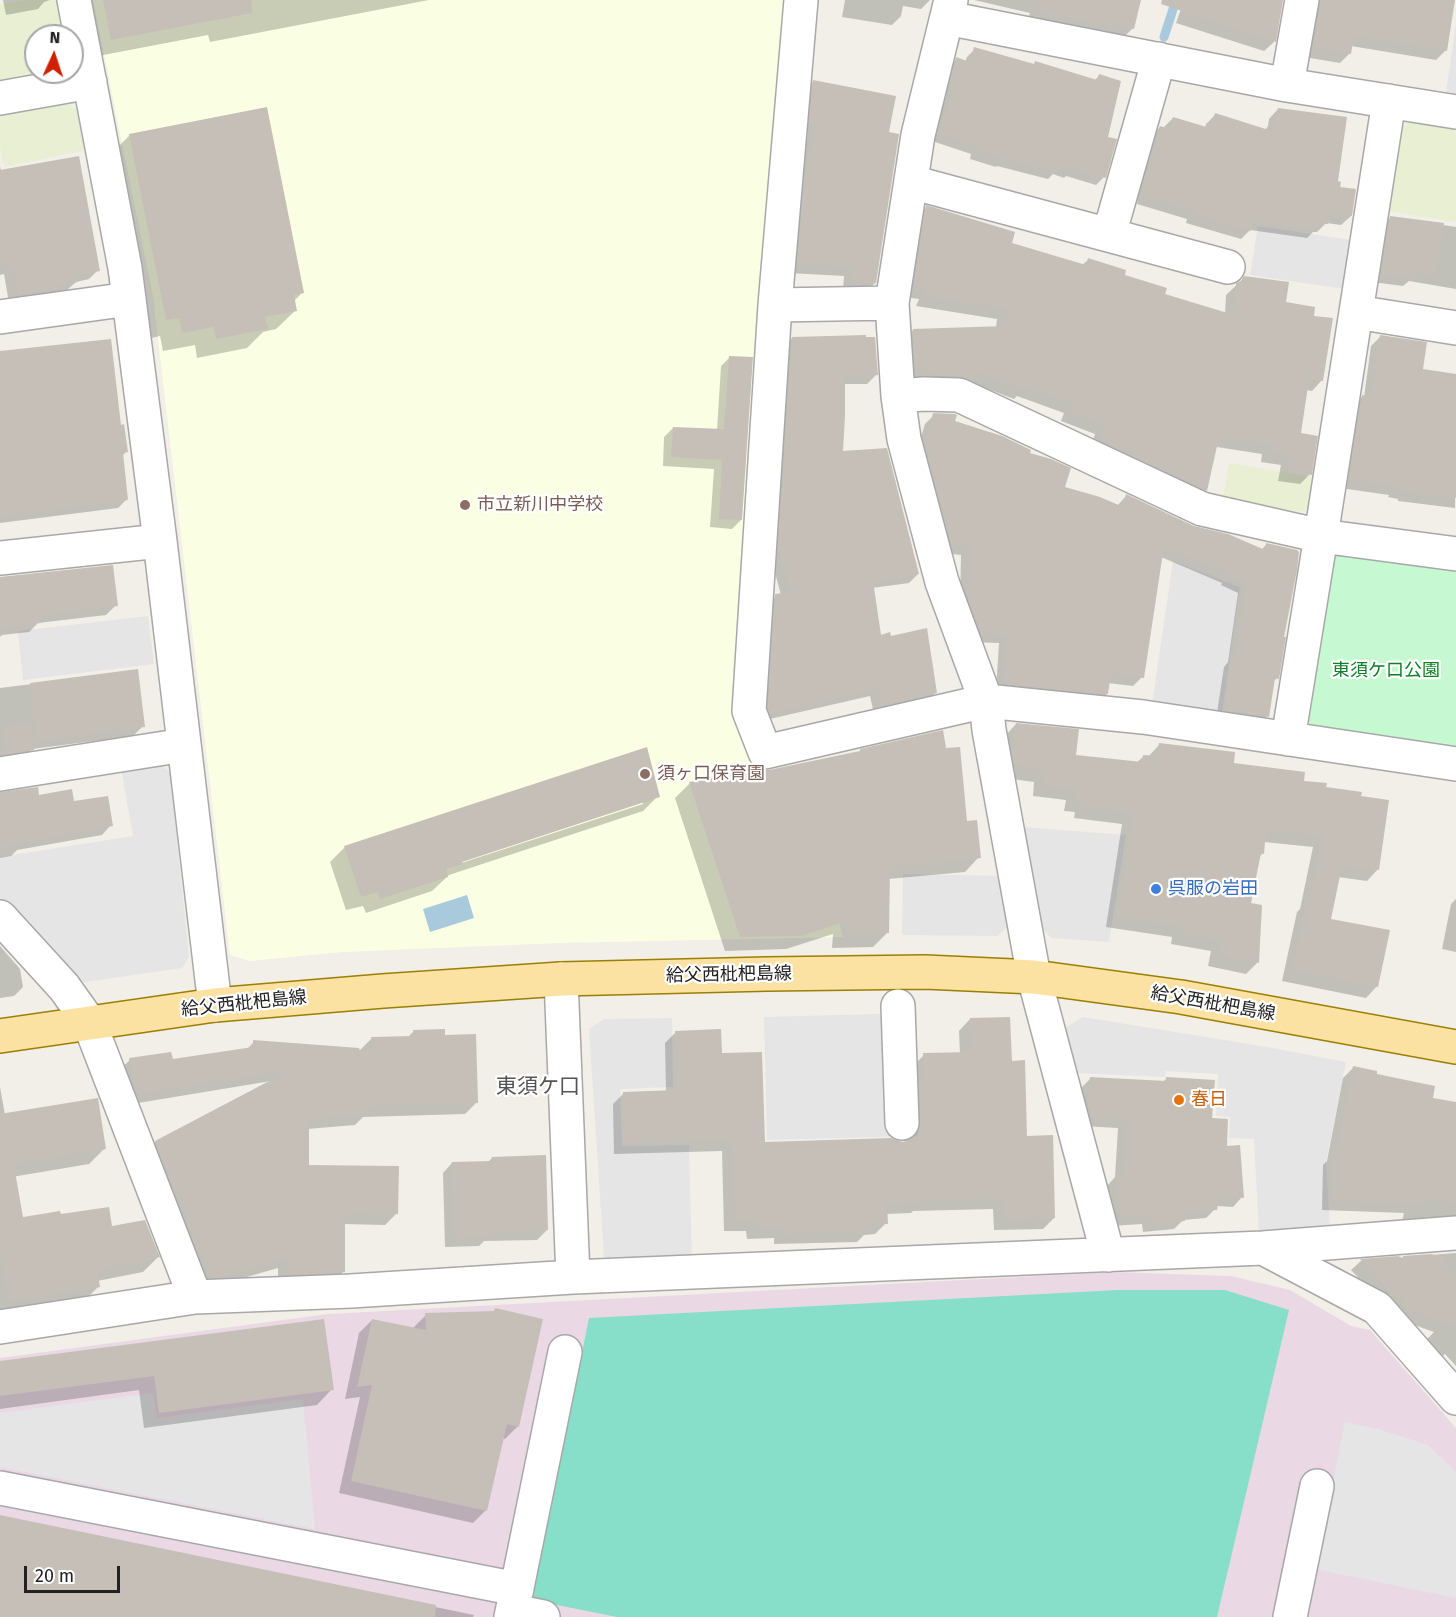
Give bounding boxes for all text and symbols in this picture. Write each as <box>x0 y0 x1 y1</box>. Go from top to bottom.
north arrow <box>24 24 84 84</box>
text: N <box>49 28 61 47</box>
place label: 市立新川中学校 <box>477 494 603 516</box>
marker: 市立新川中学校 <box>458 498 472 512</box>
park label: 東須ケ口公園 <box>1332 660 1440 682</box>
place label: 須ヶ口保育園 <box>657 763 765 785</box>
marker: 須ヶ口保育園 <box>638 767 652 781</box>
place label: 呉服の岩田 <box>1168 878 1258 900</box>
marker: 呉服の岩田 <box>1149 882 1163 896</box>
street label: 給父西枇杷島線 <box>666 963 792 987</box>
street label: 給父西枇杷島線 <box>1149 982 1277 1026</box>
street label: 給父西枇杷島線 <box>180 987 308 1021</box>
district label: 東須ケ口 <box>496 1074 580 1100</box>
place label: 春日 <box>1191 1089 1227 1111</box>
marker: 春日 <box>1172 1093 1186 1107</box>
scale bar <box>27 1554 123 1592</box>
text: 20 m <box>35 1565 74 1587</box>

